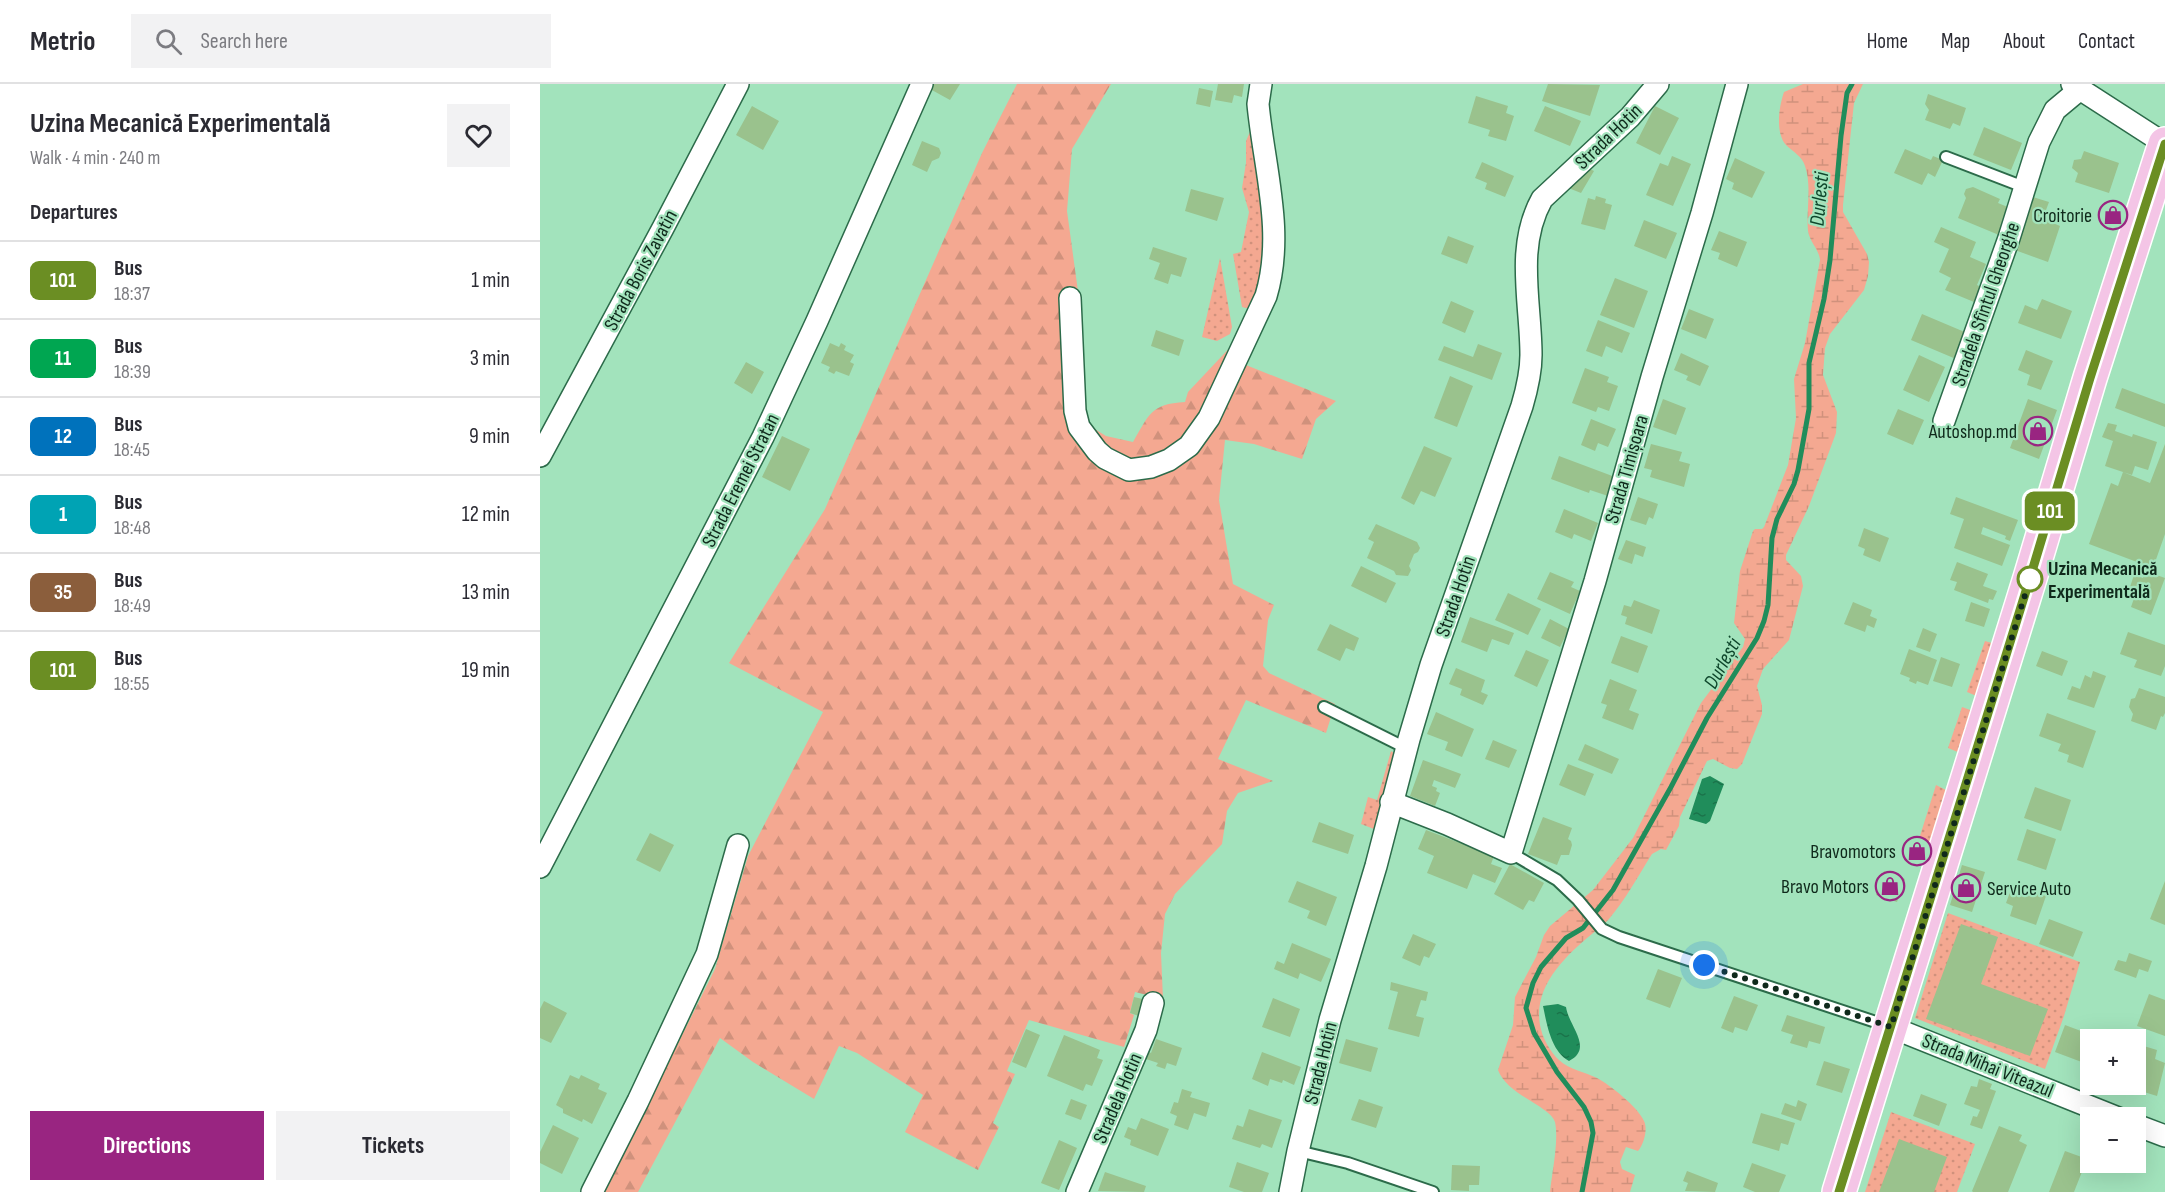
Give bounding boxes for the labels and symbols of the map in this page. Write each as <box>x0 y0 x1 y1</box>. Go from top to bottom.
street label: Strada Hotin <box>1570 99 1647 174</box>
water label: Durlești <box>1805 170 1834 227</box>
shop icon: Croitorie <box>2097 199 2129 231</box>
place label: Croitorie <box>2033 204 2092 228</box>
street label: Strada Boris Zavatin <box>599 206 683 335</box>
street label: Stradela Sfîntul Gheorghe <box>1947 219 2025 389</box>
street label: Strada Eremei Stratan <box>697 410 785 551</box>
street label: Strada Timișoara <box>1600 412 1654 526</box>
shop icon: Autoshop.md <box>2022 415 2054 447</box>
place label: Autoshop.md <box>1928 420 2017 444</box>
line badge: 101 <box>2016 492 2084 530</box>
street label: Strada Hotin <box>1431 553 1481 640</box>
place label: Uzina Mecanică Experimentală <box>2048 557 2157 604</box>
marker: Uzina Mecanică Experimentală <box>2017 566 2043 592</box>
water label: Durlești <box>1698 633 1747 693</box>
shop icon: Bravomotors <box>1901 835 1933 867</box>
place label: Bravomotors <box>1810 840 1896 864</box>
shop icon: Bravo Motors <box>1874 870 1906 902</box>
shop icon: Service Auto <box>1950 872 1982 904</box>
place label: Bravo Motors <box>1781 875 1869 899</box>
place label: Service Auto <box>1987 877 2071 901</box>
your location <box>1689 950 1719 980</box>
street label: Strada Hotin <box>1299 1020 1343 1107</box>
street label: Strada Mihai Viteazul <box>1918 1029 2057 1103</box>
street label: Stradela Hotin <box>1088 1050 1148 1147</box>

